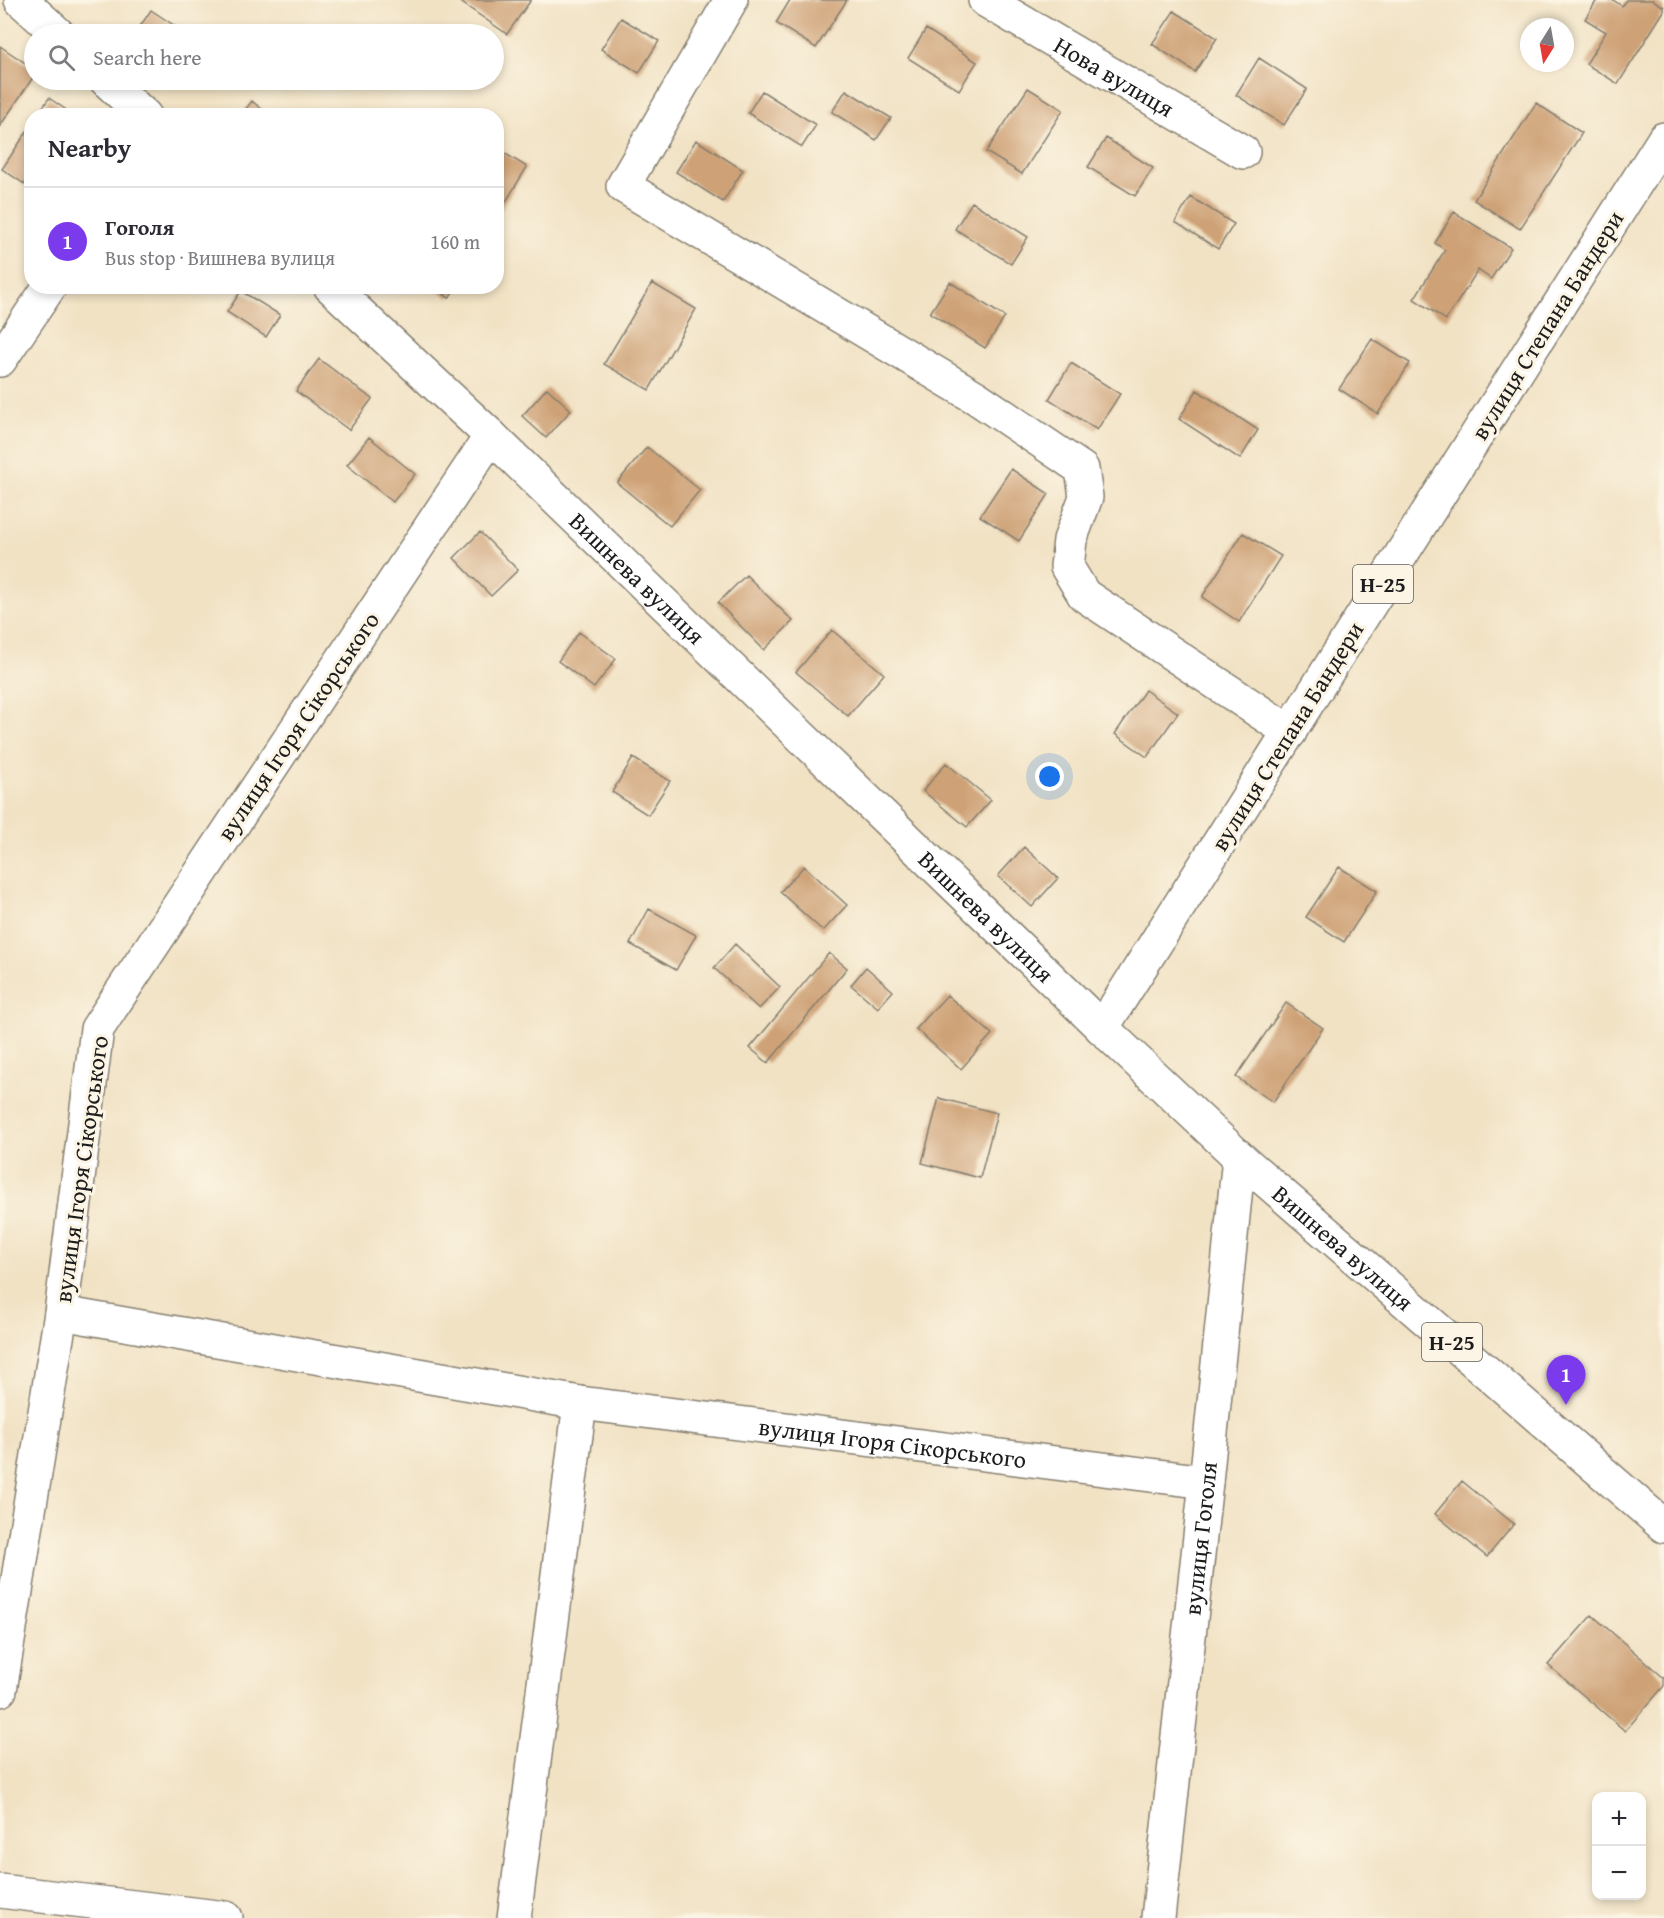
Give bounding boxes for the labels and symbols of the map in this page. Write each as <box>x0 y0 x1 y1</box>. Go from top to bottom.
north arrow <box>1520 18 1574 72</box>
street label: Нова вулиця <box>1048 27 1181 125</box>
street label: вулиця Степана Бандери <box>1462 204 1632 446</box>
street label: Вишнева вулиця <box>562 504 713 652</box>
road number: Н-25 <box>1353 565 1413 603</box>
street label: вулиця Ігоря Сікорського <box>208 605 388 847</box>
street label: вулиця Степана Бандери <box>1202 615 1372 857</box>
your location <box>1035 762 1064 791</box>
street label: Вишнева вулиця <box>911 842 1062 990</box>
street label: вулиця Ігоря Сікорського <box>45 1033 117 1305</box>
street label: Вишнева вулиця <box>1265 1176 1422 1319</box>
road number: Н-25 <box>1422 1323 1482 1361</box>
pin: 1 <box>1546 1356 1586 1405</box>
street label: вулиця Ігоря Сікорського <box>757 1408 1028 1477</box>
street label: вулиця Гоголя <box>1174 1460 1225 1617</box>

